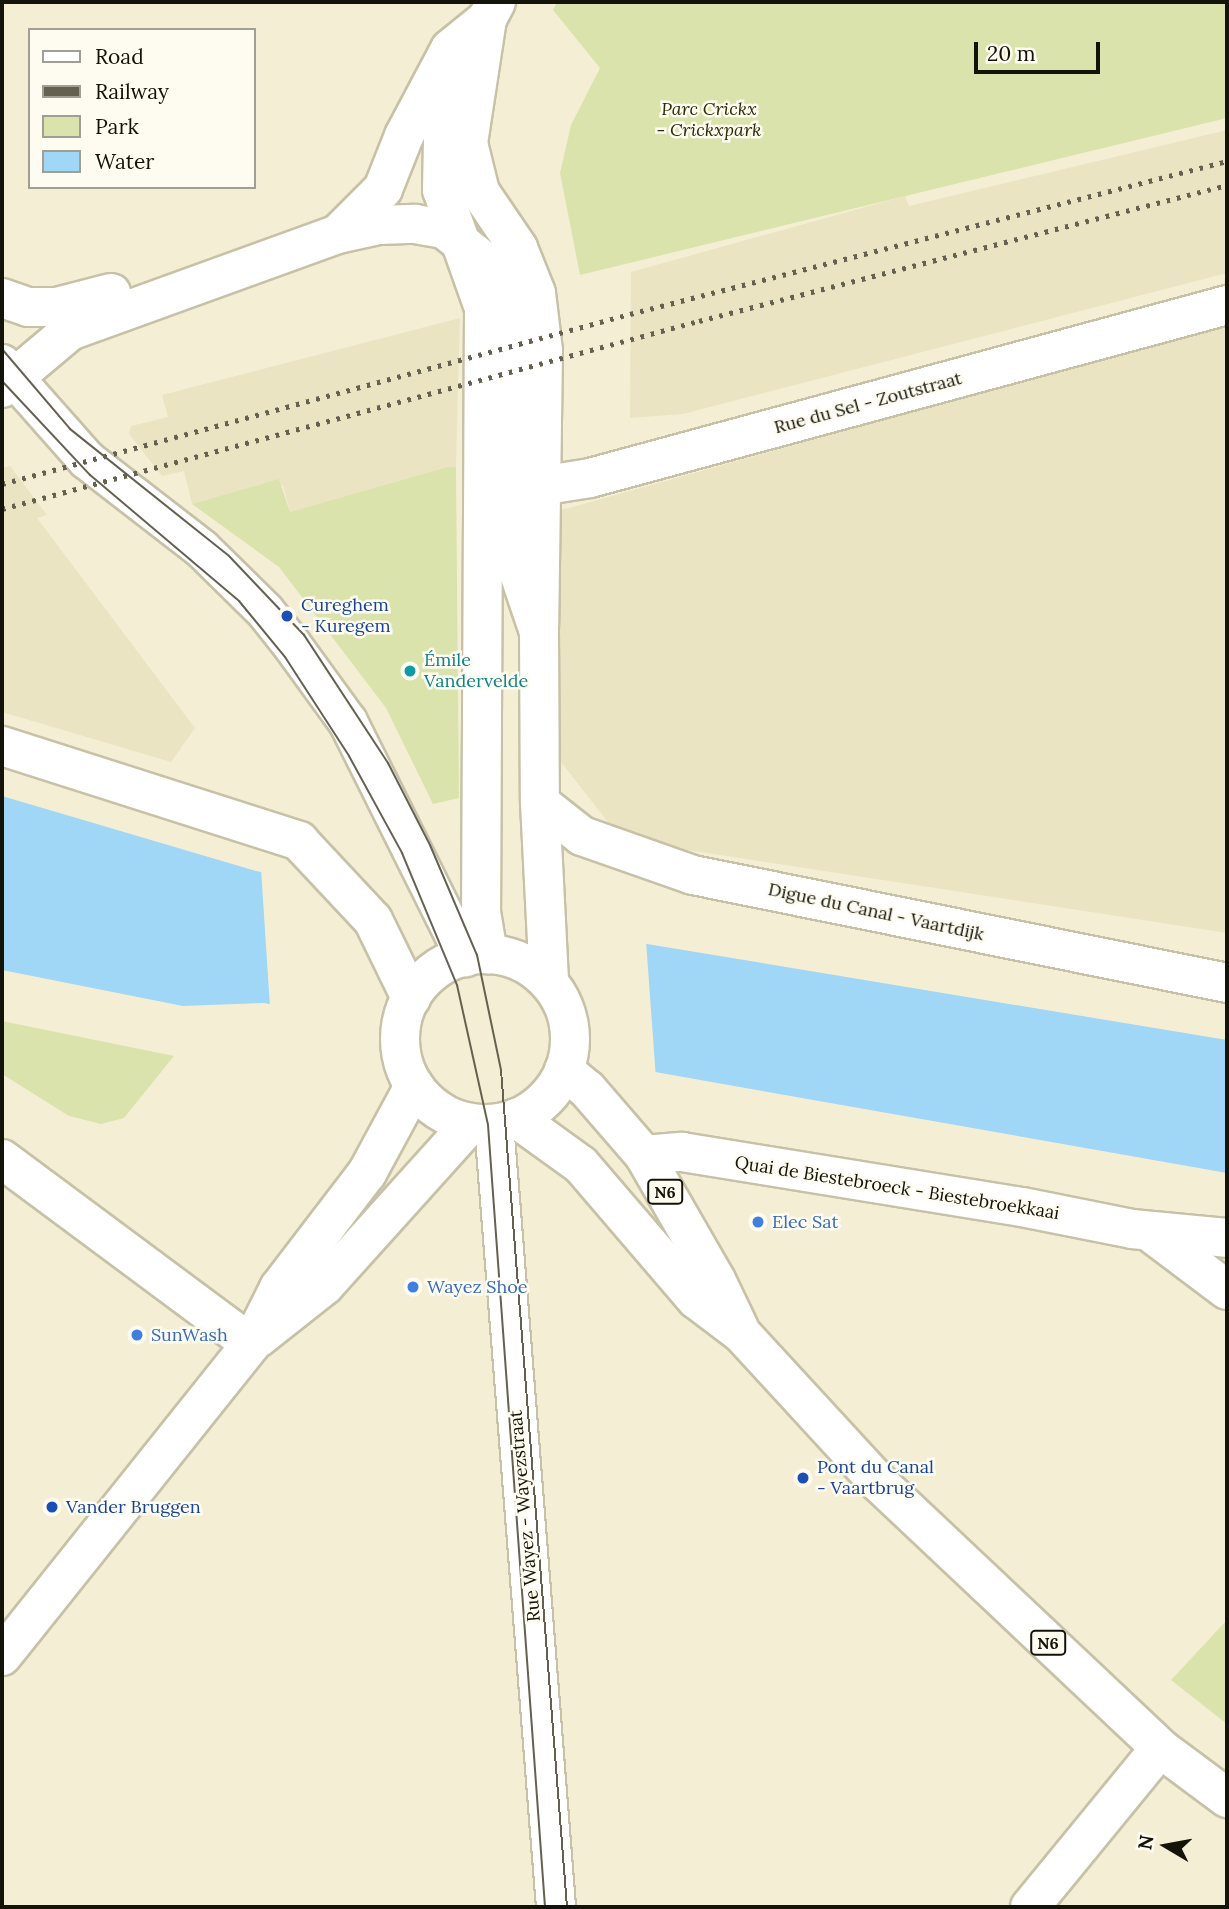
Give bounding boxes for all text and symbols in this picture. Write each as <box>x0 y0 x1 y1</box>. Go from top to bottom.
legend <box>28 28 256 189</box>
scale bar <box>977 28 1103 72</box>
text: 20 m <box>987 40 1036 67</box>
text: Road <box>95 43 144 70</box>
text: Railway <box>95 78 169 105</box>
park label: Parc Crickx - Crickxpark <box>657 99 761 142</box>
text: Park <box>95 113 139 140</box>
text: Water <box>95 148 154 175</box>
street label: Rue du Sel - Zoutstraat <box>772 368 964 438</box>
place label: Cureghem - Kuregem <box>301 595 391 638</box>
marker: Cureghem - Kuregem <box>279 608 295 624</box>
place label: Émile Vandervelde <box>424 650 528 692</box>
marker: Émile Vandervelde <box>402 663 418 679</box>
street label: Digue du Canal - Vaartdijk <box>766 879 986 945</box>
street label: Quai de Biestebroeck - Biestebroekkaai <box>733 1152 1061 1224</box>
road number: N6 <box>646 1180 684 1204</box>
place label: Elec Sat <box>772 1211 838 1233</box>
marker: Elec Sat <box>750 1214 766 1230</box>
place label: Wayez Shoe <box>427 1276 528 1298</box>
marker: Wayez Shoe <box>405 1279 421 1295</box>
place label: SunWash <box>151 1324 228 1346</box>
marker: SunWash <box>129 1327 145 1343</box>
street label: Rue Wayez - Wayezstraat <box>505 1409 545 1623</box>
place label: Pont du Canal - Vaartbrug <box>817 1457 934 1500</box>
marker: Pont du Canal - Vaartbrug <box>795 1470 811 1486</box>
place label: Vander Bruggen <box>66 1496 201 1518</box>
marker: Vander Bruggen <box>44 1499 60 1515</box>
road number: N6 <box>1029 1630 1067 1656</box>
north arrow <box>1131 1811 1201 1881</box>
text: N <box>1132 1833 1158 1852</box>

